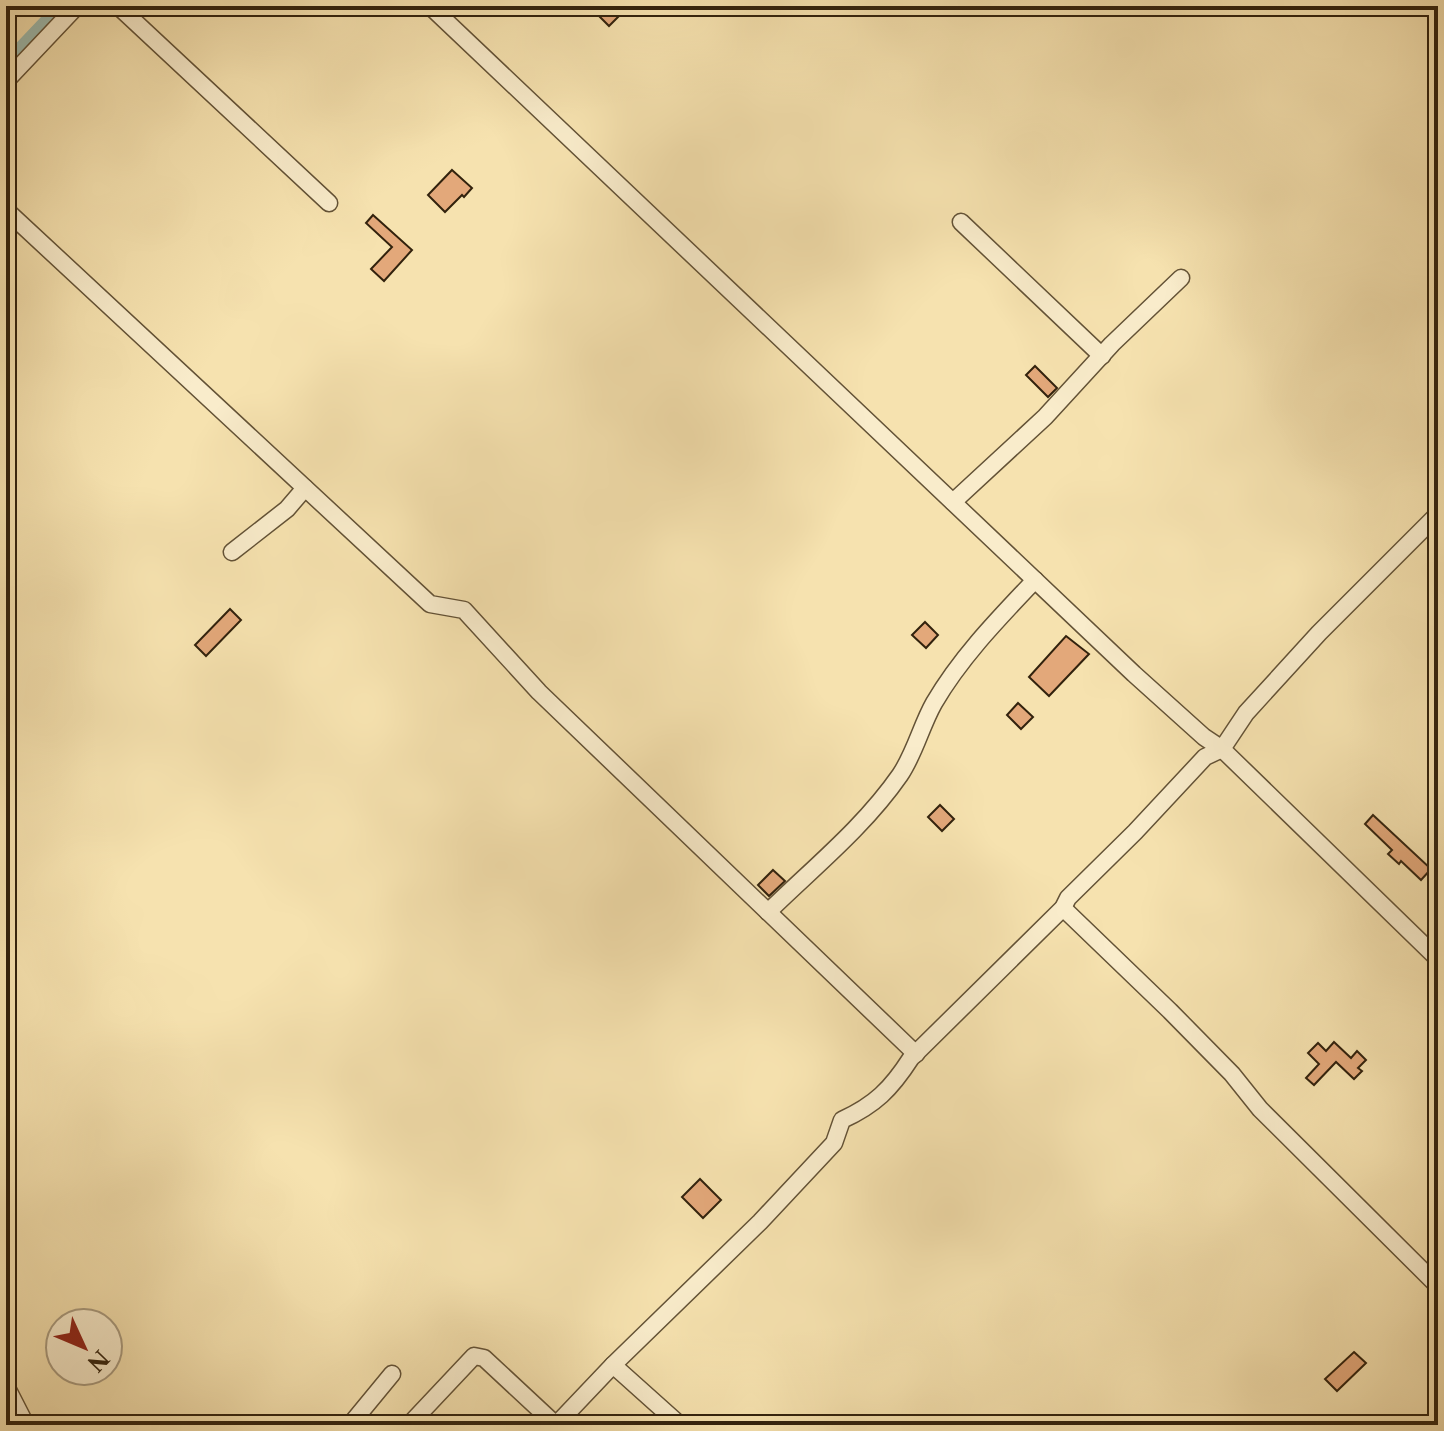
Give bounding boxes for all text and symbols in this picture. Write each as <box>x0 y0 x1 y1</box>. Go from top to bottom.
north arrow <box>44 1307 124 1387</box>
text: N <box>82 1344 114 1377</box>

